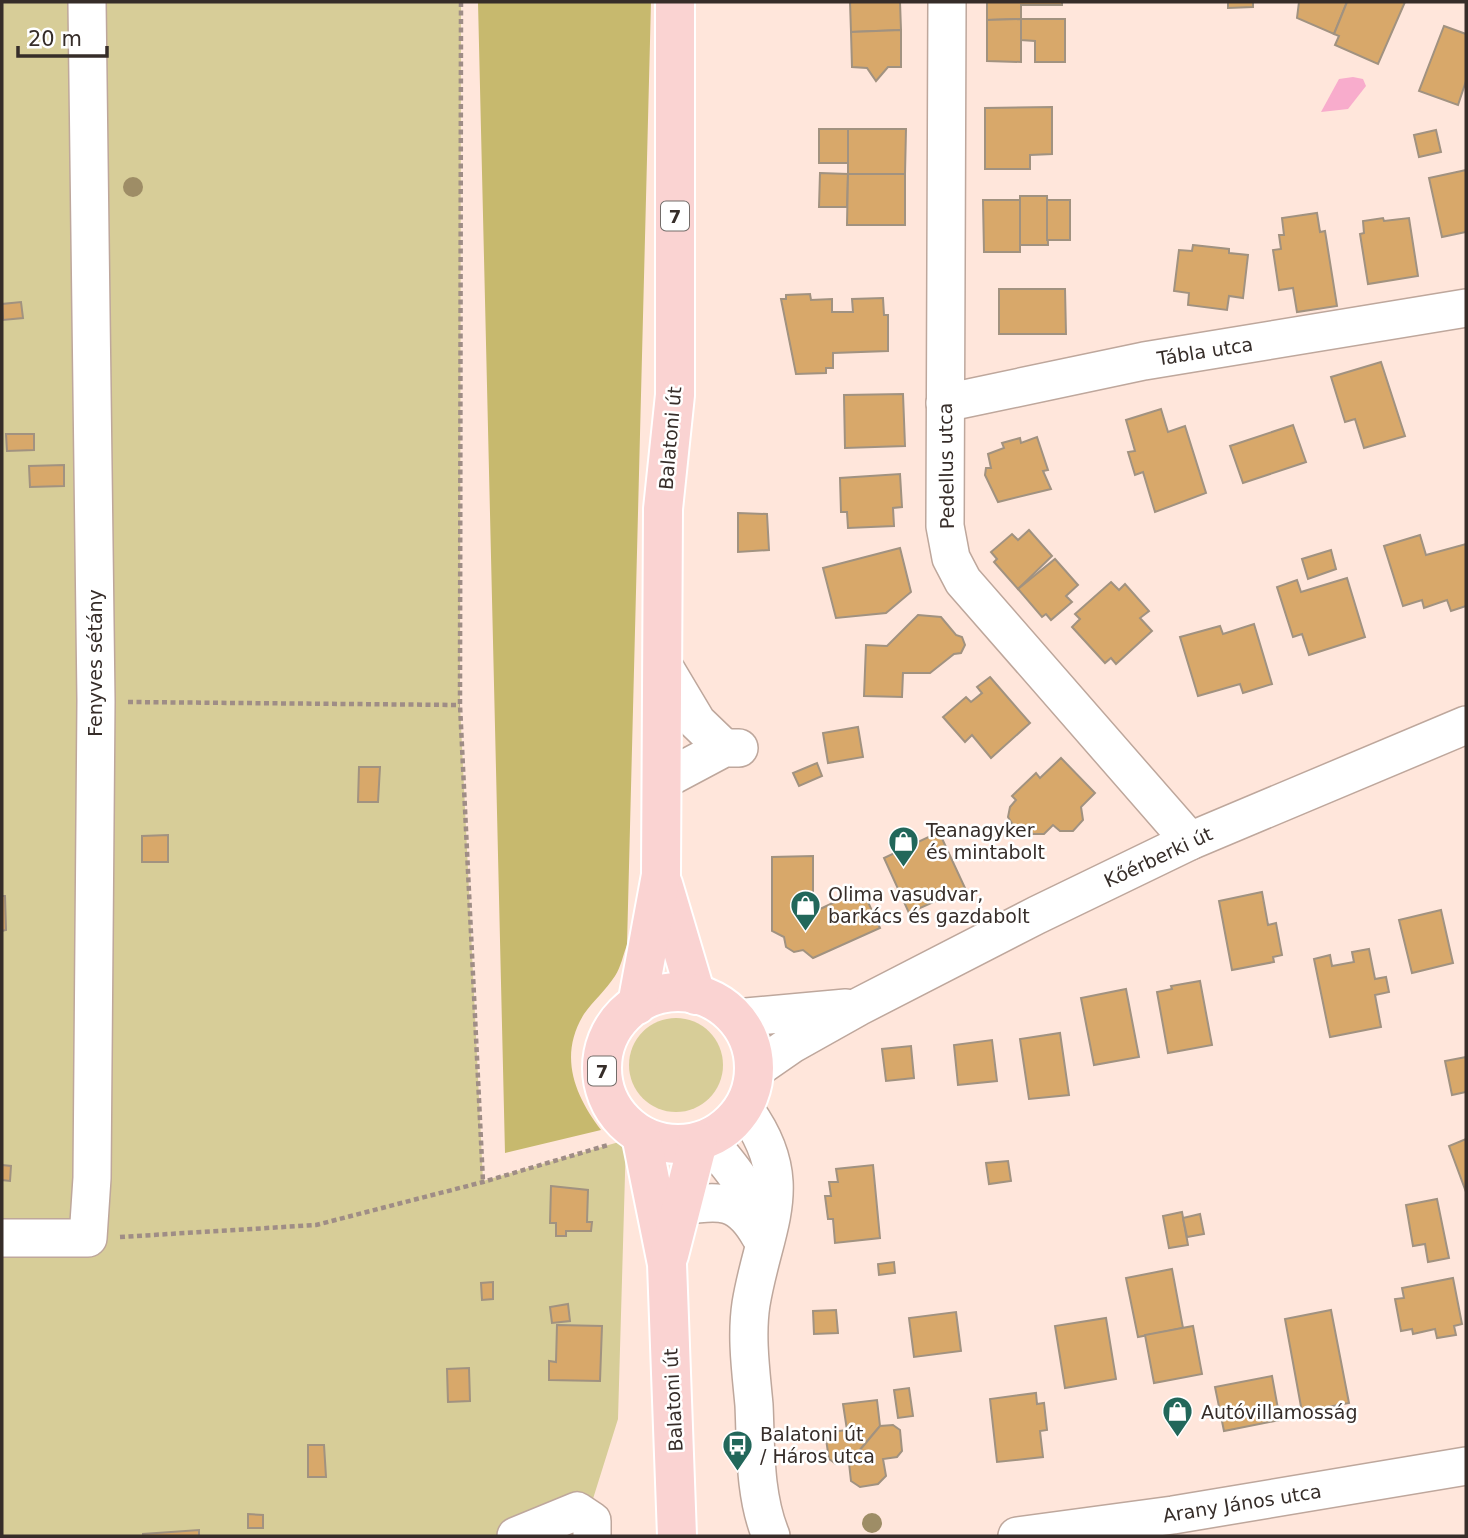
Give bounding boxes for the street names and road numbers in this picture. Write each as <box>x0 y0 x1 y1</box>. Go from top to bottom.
road number: 7 <box>661 202 689 230</box>
street label: Tábla utca <box>1155 333 1254 370</box>
street label: Balatoni út <box>655 385 685 491</box>
street label: Pedellus utca <box>934 403 958 529</box>
street label: Fenyves sétány <box>84 589 106 737</box>
street label: Kőérberki út <box>1100 822 1216 892</box>
road number: 7 <box>588 1056 616 1086</box>
street label: Balatoni út <box>659 1348 687 1452</box>
street label: Arany János utca <box>1161 1480 1323 1526</box>

